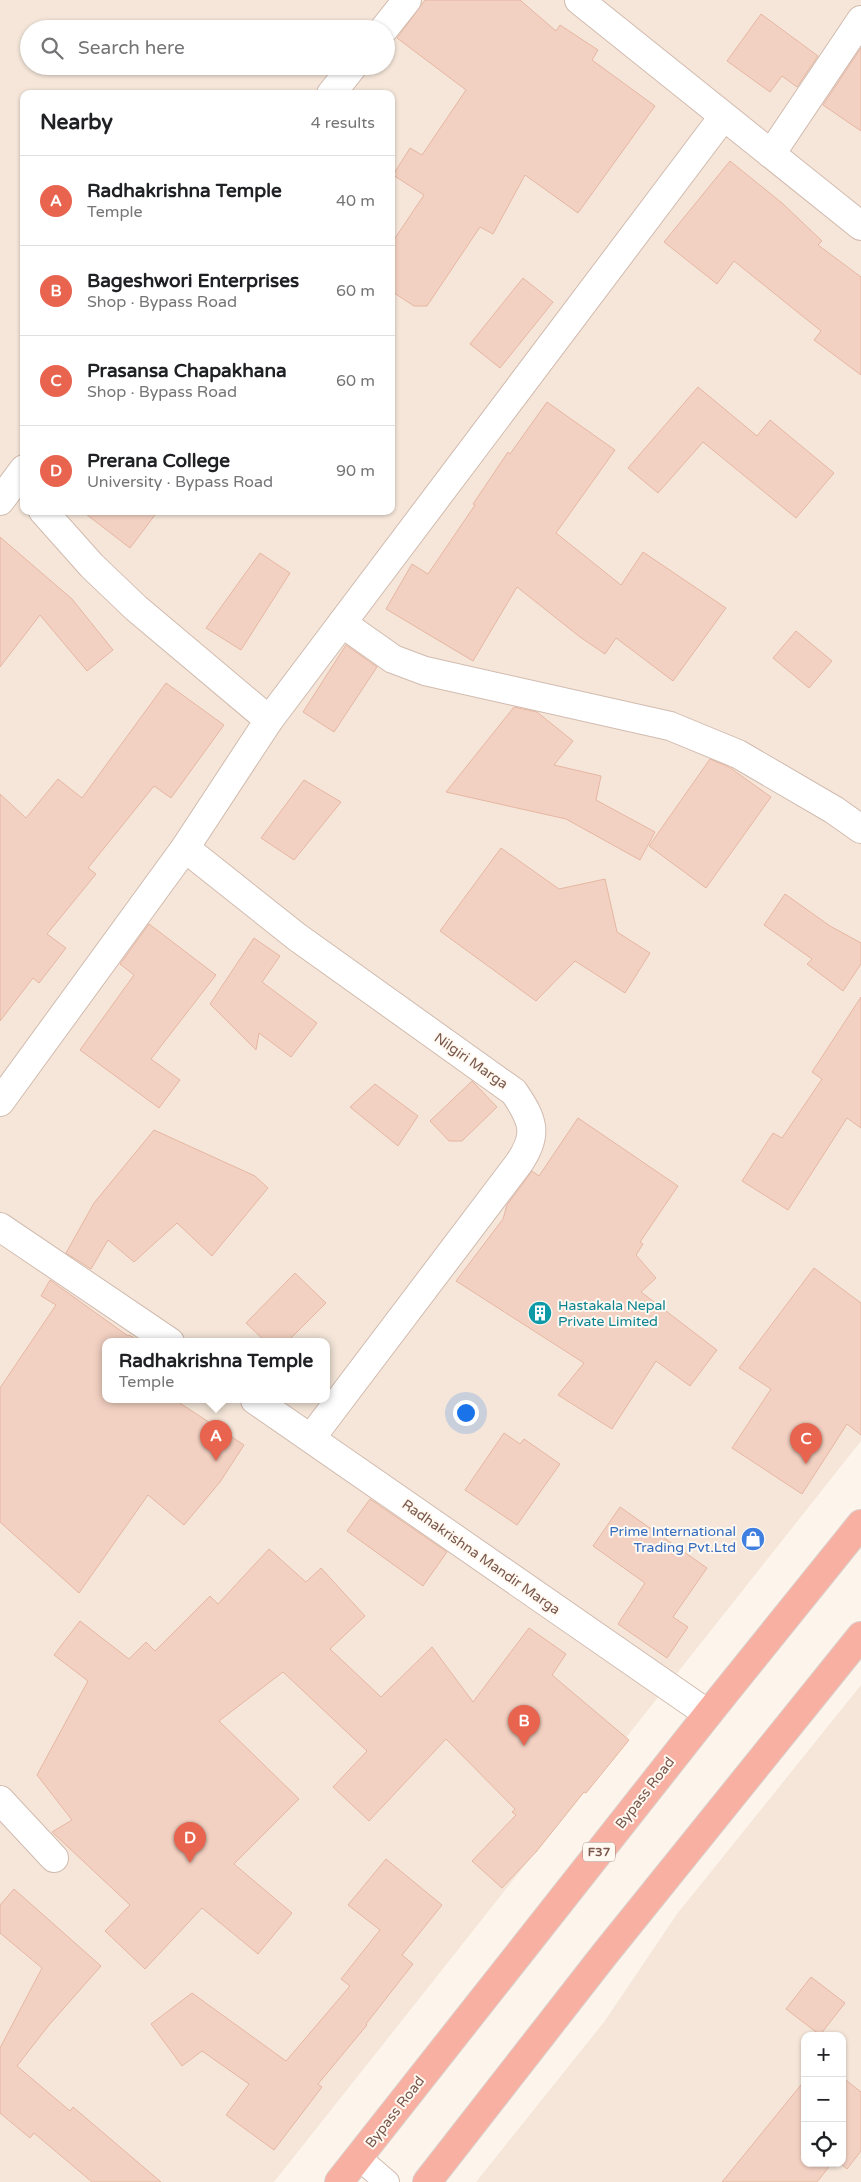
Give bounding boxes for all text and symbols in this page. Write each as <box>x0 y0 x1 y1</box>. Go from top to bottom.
search box <box>20 20 395 75</box>
icon: search <box>38 34 66 62</box>
text: Search here <box>78 37 185 59</box>
text: Nearby <box>40 110 113 135</box>
text: 4 results <box>311 113 375 133</box>
text: Radhakrishna Temple <box>87 180 282 202</box>
text: A <box>50 191 62 211</box>
text: 40 m <box>336 191 375 211</box>
text: Temple <box>87 202 143 222</box>
text: Bageshwori Enterprises <box>87 270 299 292</box>
text: B <box>50 281 62 301</box>
text: 60 m <box>336 281 375 301</box>
text: Shop · Bypass Road <box>87 292 237 312</box>
text: Prasansa Chapakhana <box>87 360 287 382</box>
text: C <box>50 371 62 391</box>
text: 60 m <box>336 371 375 391</box>
text: Shop · Bypass Road <box>87 382 237 402</box>
text: Prerana College <box>87 450 230 472</box>
text: D <box>50 461 62 481</box>
text: 90 m <box>336 461 375 481</box>
text: University · Bypass Road <box>87 472 273 492</box>
street label: Nilgiri Marga <box>431 1029 511 1093</box>
place label: Hastakala Nepal Private Limited <box>558 1297 666 1330</box>
building icon: Hastakala Nepal Private Limited <box>527 1300 553 1326</box>
popup <box>102 1338 330 1403</box>
text: Radhakrishna Temple <box>119 1350 313 1372</box>
text: Temple <box>119 1372 174 1392</box>
your location <box>453 1400 479 1426</box>
pin: A <box>200 1420 232 1461</box>
pin: C <box>790 1423 822 1464</box>
street label: Radhakrishna Mandir Marga <box>399 1496 563 1618</box>
place label: Prime International Trading Pvt.Ltd <box>609 1523 736 1556</box>
shop icon: Prime International Trading Pvt.Ltd <box>740 1526 766 1552</box>
pin: B <box>508 1705 540 1746</box>
street label: Bypass Road <box>612 1754 678 1832</box>
pin: D <box>174 1822 206 1863</box>
road number: F37 <box>583 1842 615 1861</box>
map controls <box>801 2032 846 2167</box>
button: + <box>801 2032 846 2077</box>
street label: Bypass Road <box>362 2073 428 2151</box>
button: − <box>801 2077 846 2122</box>
button: locate <box>801 2122 846 2167</box>

